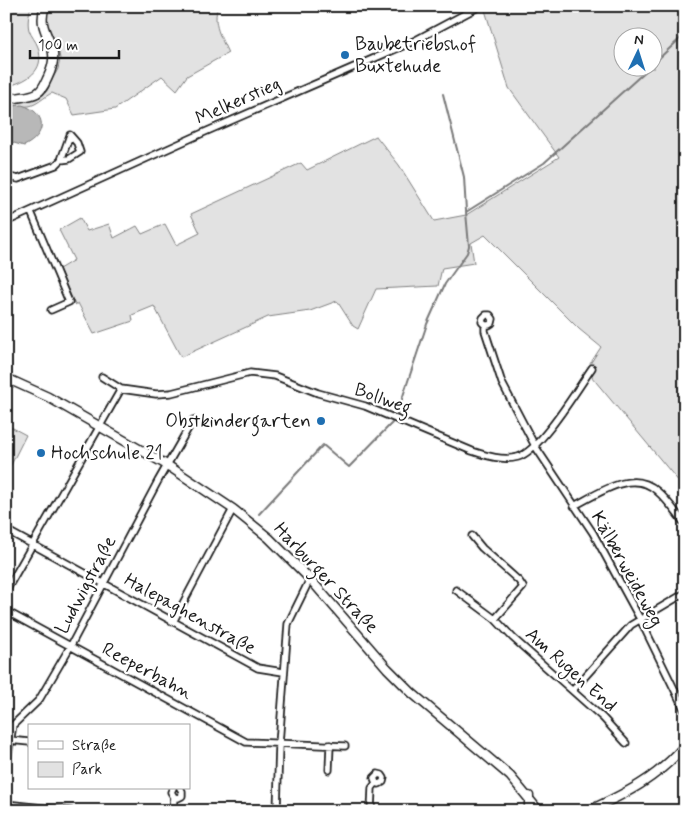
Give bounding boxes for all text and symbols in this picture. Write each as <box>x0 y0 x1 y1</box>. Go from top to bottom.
scale bar <box>30 28 119 60</box>
north arrow <box>614 28 664 78</box>
text: N <box>634 31 644 49</box>
place label: Baubetriebshof Buxtehude <box>355 32 476 79</box>
text: 100 m <box>38 36 78 56</box>
marker: Baubetriebshof Buxtehude <box>339 49 351 61</box>
street label: Melkerstieg <box>191 71 285 132</box>
street label: Bollweg <box>350 377 415 424</box>
place label: Obstkindergarten <box>165 409 311 437</box>
marker: Obstkindergarten <box>315 415 327 427</box>
place label: Hochschule 21 <box>51 441 163 466</box>
marker: Hochschule 21 <box>35 447 47 459</box>
street label: Kälberweideweg <box>583 507 669 632</box>
street label: Harburger Straße <box>266 517 384 641</box>
street label: Ludwigstraße <box>50 532 123 639</box>
street label: Halepaghenstraße <box>119 567 260 661</box>
street label: Am Rugen End <box>518 622 622 719</box>
street label: Reeperbahn <box>97 637 197 705</box>
legend <box>28 724 190 790</box>
text: Straße <box>72 736 116 756</box>
text: Park <box>72 760 102 780</box>

